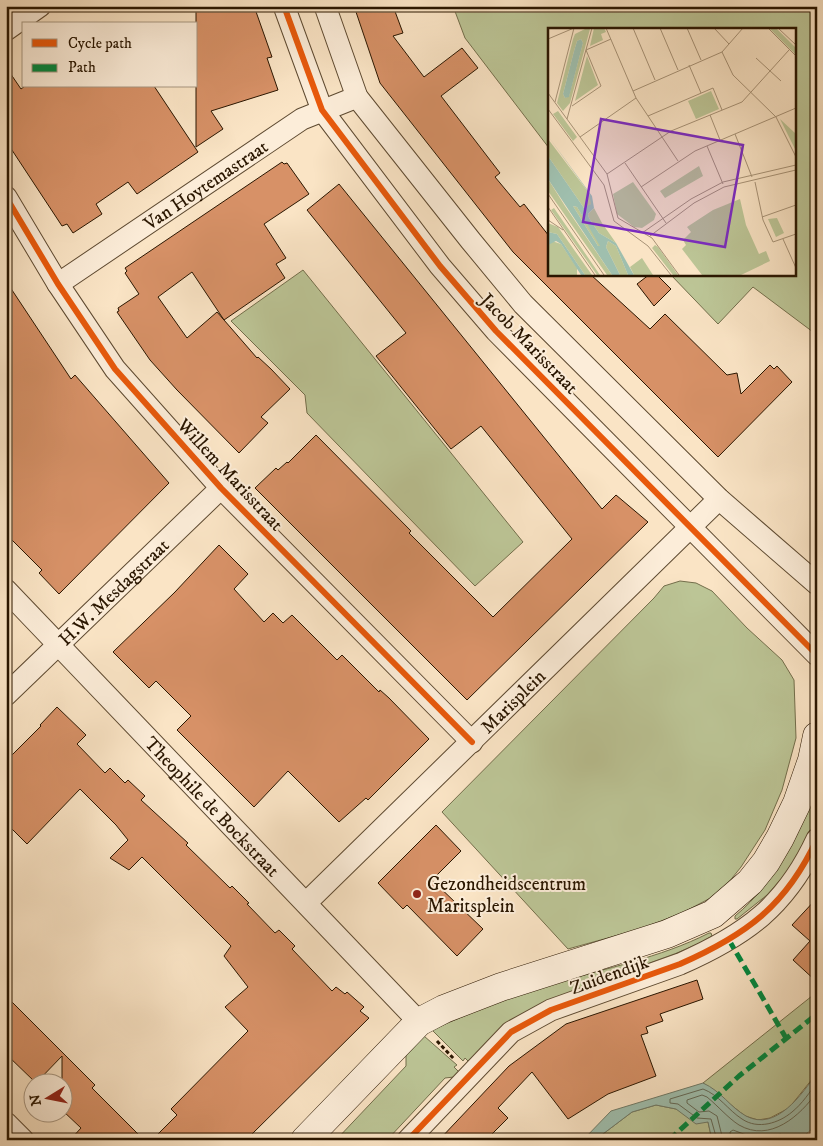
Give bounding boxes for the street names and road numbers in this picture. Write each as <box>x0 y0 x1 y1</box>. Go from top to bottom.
street label: Van Hoytemastraat <box>139 135 273 236</box>
street label: Jacob Marisstraat <box>474 287 583 399</box>
street label: Willem Marisstraat <box>171 413 288 536</box>
street label: H.W. Mesdagstraat <box>54 534 174 651</box>
street label: Marisplein <box>476 665 551 739</box>
street label: Theophile de Bockstraat <box>139 732 284 882</box>
street label: Zuidendijk <box>567 950 652 1000</box>

